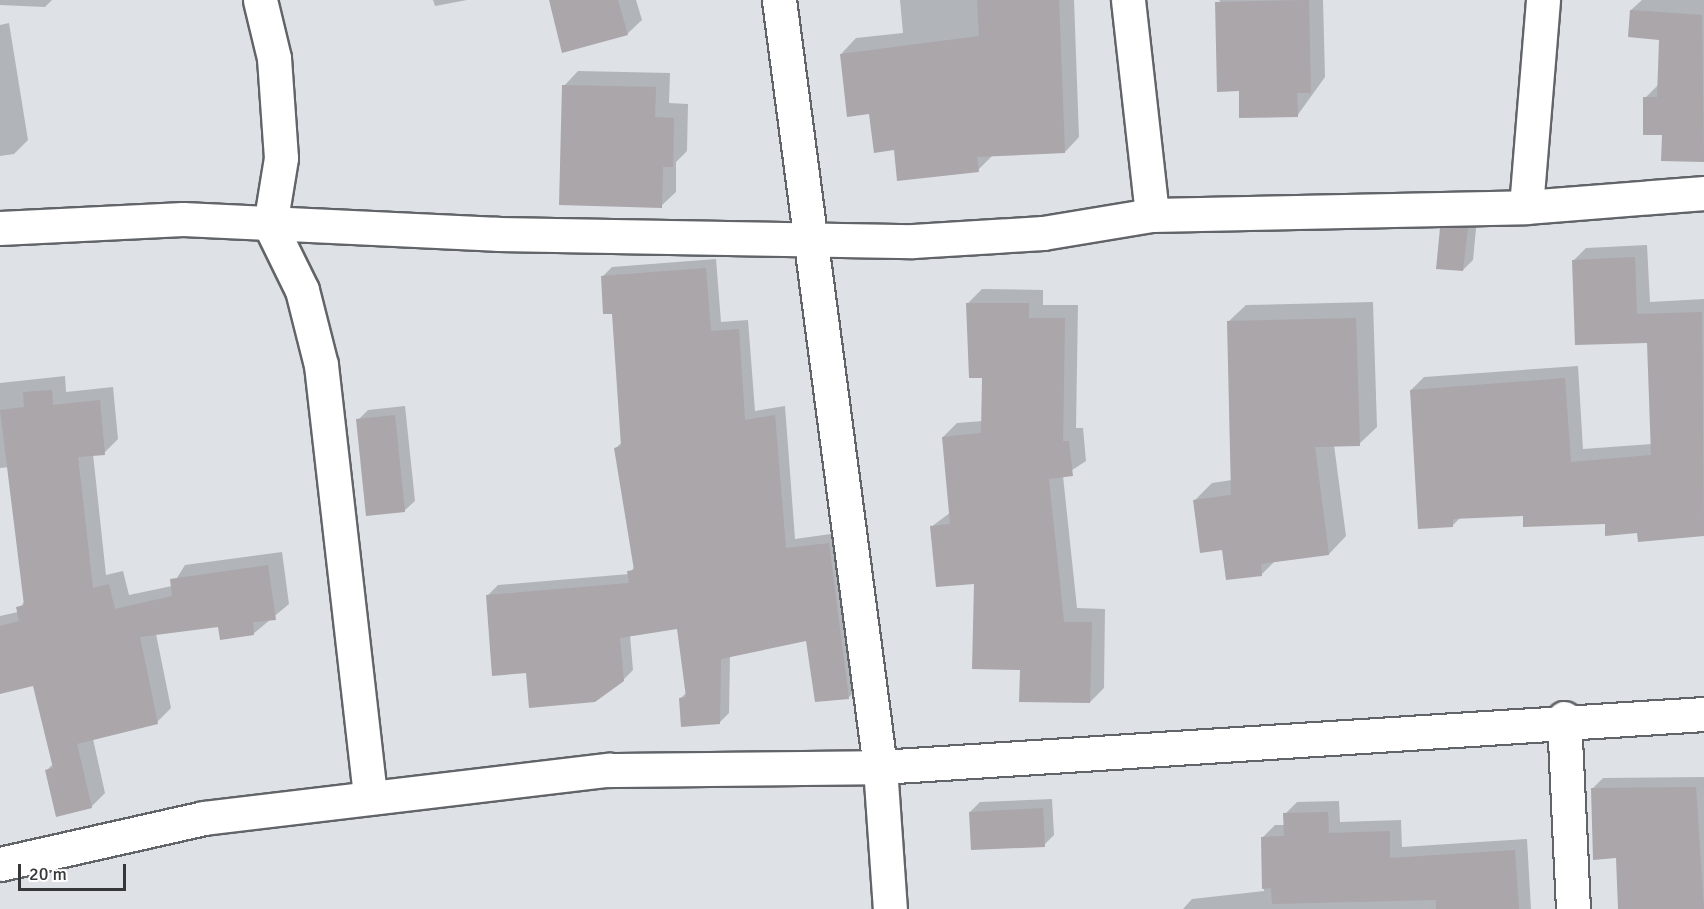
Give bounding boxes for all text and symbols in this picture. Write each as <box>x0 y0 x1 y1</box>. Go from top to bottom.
scale bar <box>21 852 129 890</box>
text: 20 m <box>29 863 67 885</box>

